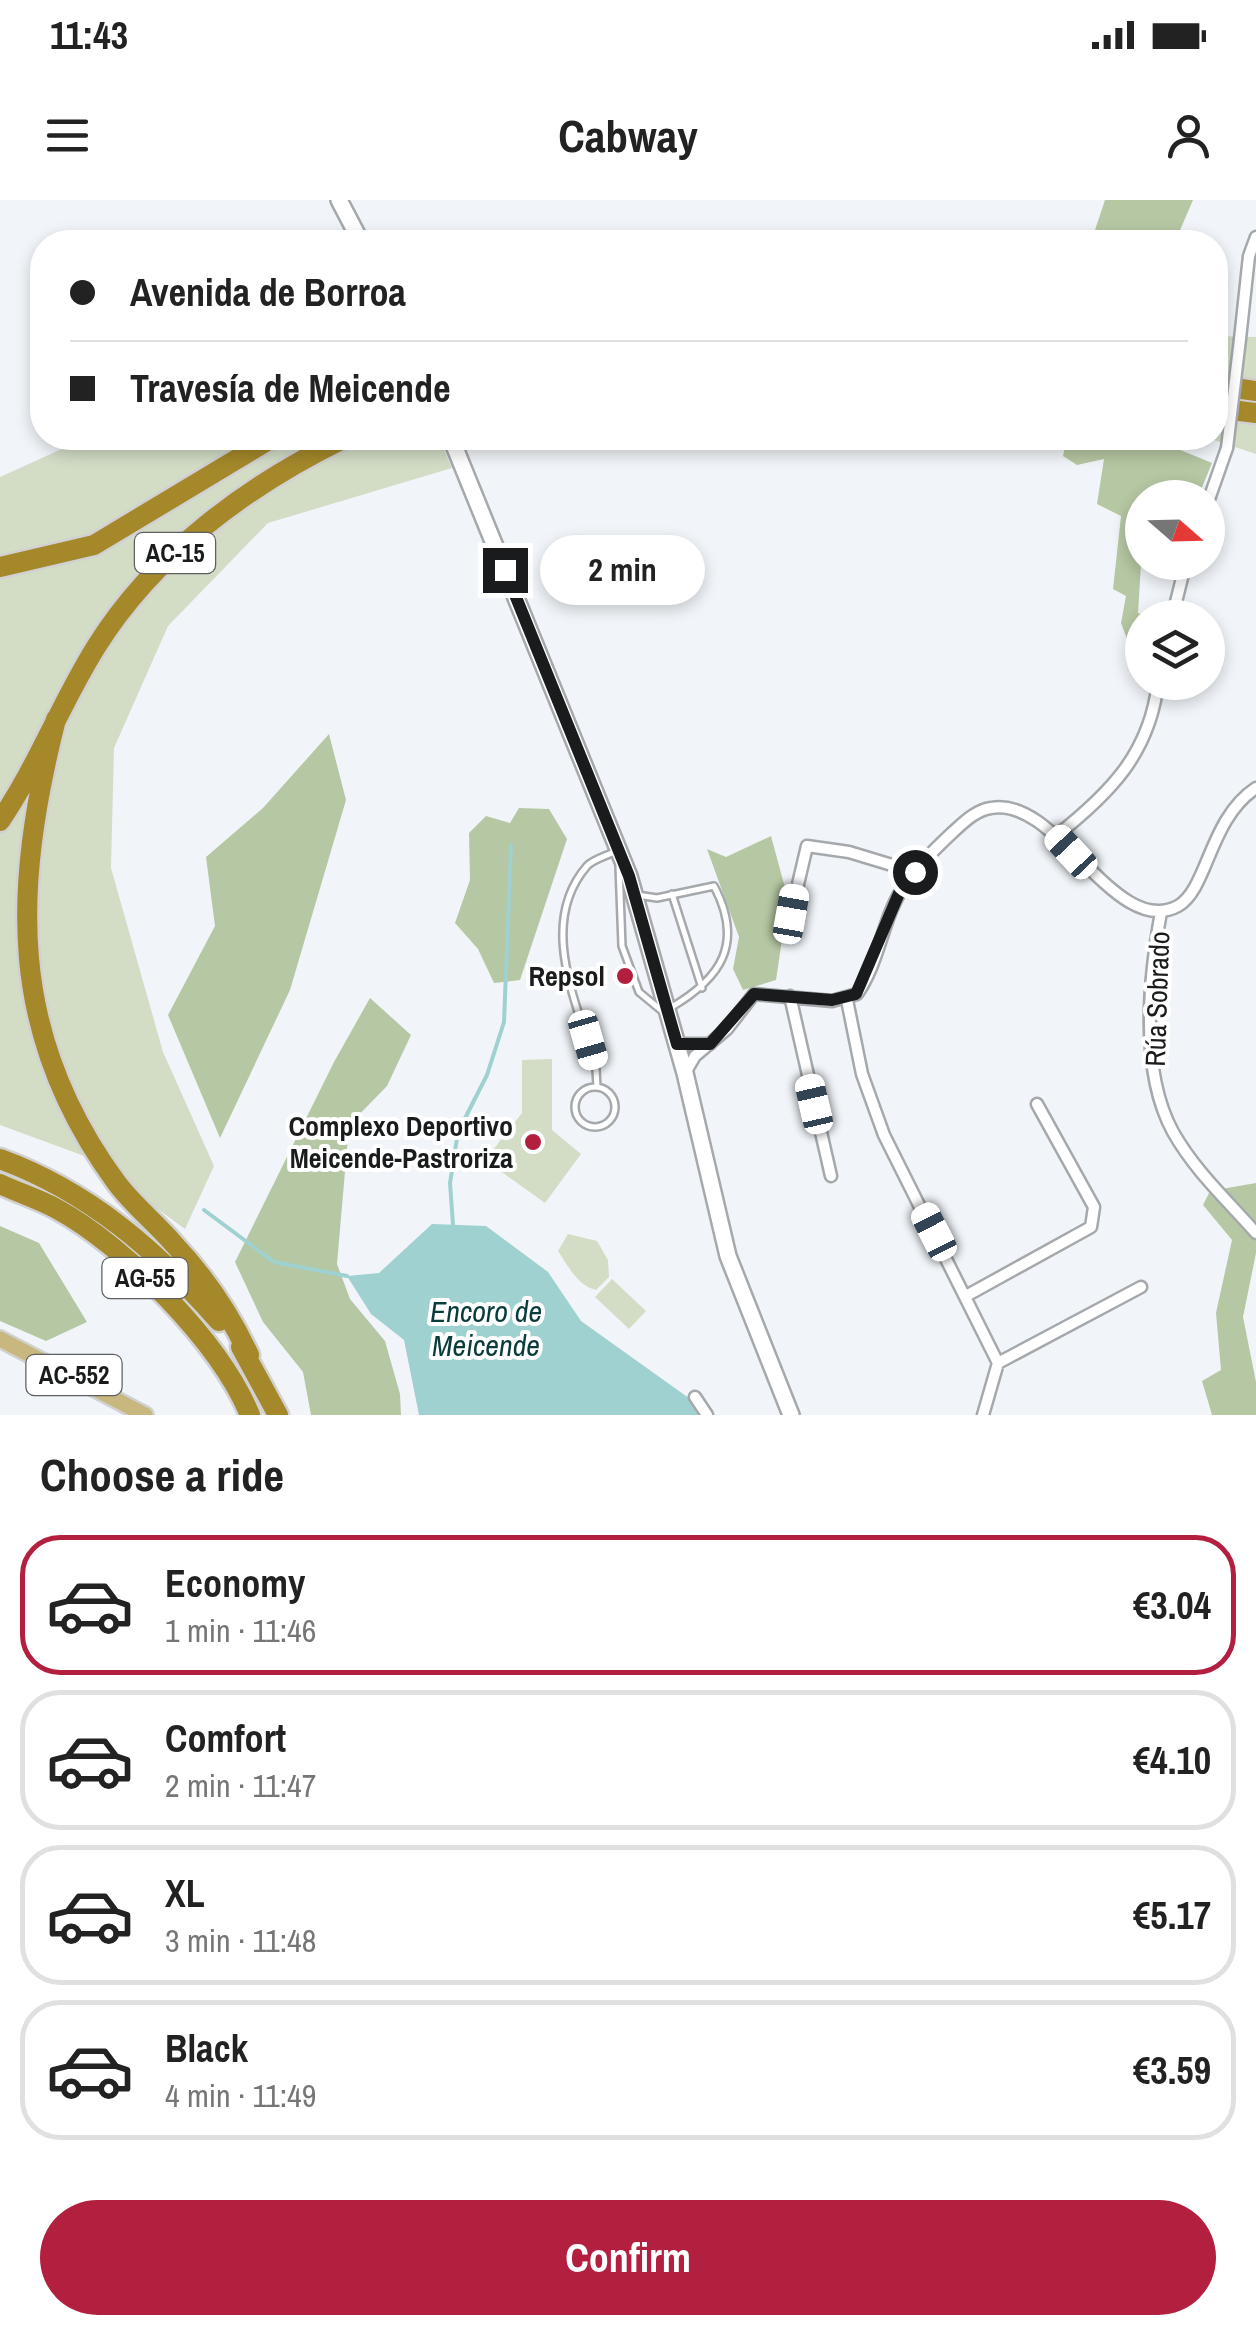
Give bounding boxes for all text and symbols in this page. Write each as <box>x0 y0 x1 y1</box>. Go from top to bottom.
text: 11:43 <box>50 10 128 61</box>
text: Cabway <box>558 105 698 166</box>
icon: menu <box>40 108 95 163</box>
icon: person <box>1161 108 1216 163</box>
text: Avenida de Borroa <box>130 267 406 318</box>
text: Travesía de Meicende <box>130 363 450 414</box>
north arrow <box>1125 480 1225 580</box>
map controls <box>1125 480 1225 700</box>
road number: AC-15 <box>135 533 215 573</box>
callout: 2 min <box>540 535 705 605</box>
route end <box>483 548 528 593</box>
text: 2 min <box>588 548 657 591</box>
button: layers <box>1125 600 1225 700</box>
car <box>1040 820 1102 884</box>
route start <box>893 850 938 895</box>
car <box>771 882 811 946</box>
street label: Rúa Sobrado <box>1136 931 1178 1067</box>
place label: Repsol <box>528 957 605 995</box>
marker: Repsol <box>614 965 636 987</box>
car <box>565 1007 611 1073</box>
car <box>793 1071 835 1137</box>
place label: Complexo Deportivo Meicende-Pastroriza <box>288 1107 513 1177</box>
marker: Complexo Deportivo Meicende-Pastroriza <box>522 1131 544 1153</box>
car <box>907 1198 961 1266</box>
road number: AG-55 <box>102 1258 188 1298</box>
water label: Encoro de Meicende <box>430 1291 542 1365</box>
road number: AC-552 <box>27 1355 122 1395</box>
text: Choose a ride <box>40 1444 284 1505</box>
text: Economy <box>165 1558 305 1609</box>
icon: car <box>45 1560 135 1650</box>
text: €3.04 <box>1133 1580 1211 1631</box>
text: 1 min · 11:46 <box>165 1609 316 1652</box>
text: Comfort <box>165 1713 286 1764</box>
icon: car <box>45 1715 135 1805</box>
text: €4.10 <box>1133 1735 1211 1786</box>
text: 2 min · 11:47 <box>165 1764 316 1807</box>
text: XL <box>165 1868 205 1919</box>
icon: car <box>45 1870 135 1960</box>
text: €5.17 <box>1133 1890 1211 1941</box>
text: 3 min · 11:48 <box>165 1919 316 1962</box>
text: Black <box>165 2023 248 2074</box>
icon: car <box>45 2025 135 2115</box>
text: €3.59 <box>1133 2045 1211 2096</box>
text: 4 min · 11:49 <box>165 2074 316 2117</box>
button: Confirm <box>40 2200 1216 2315</box>

